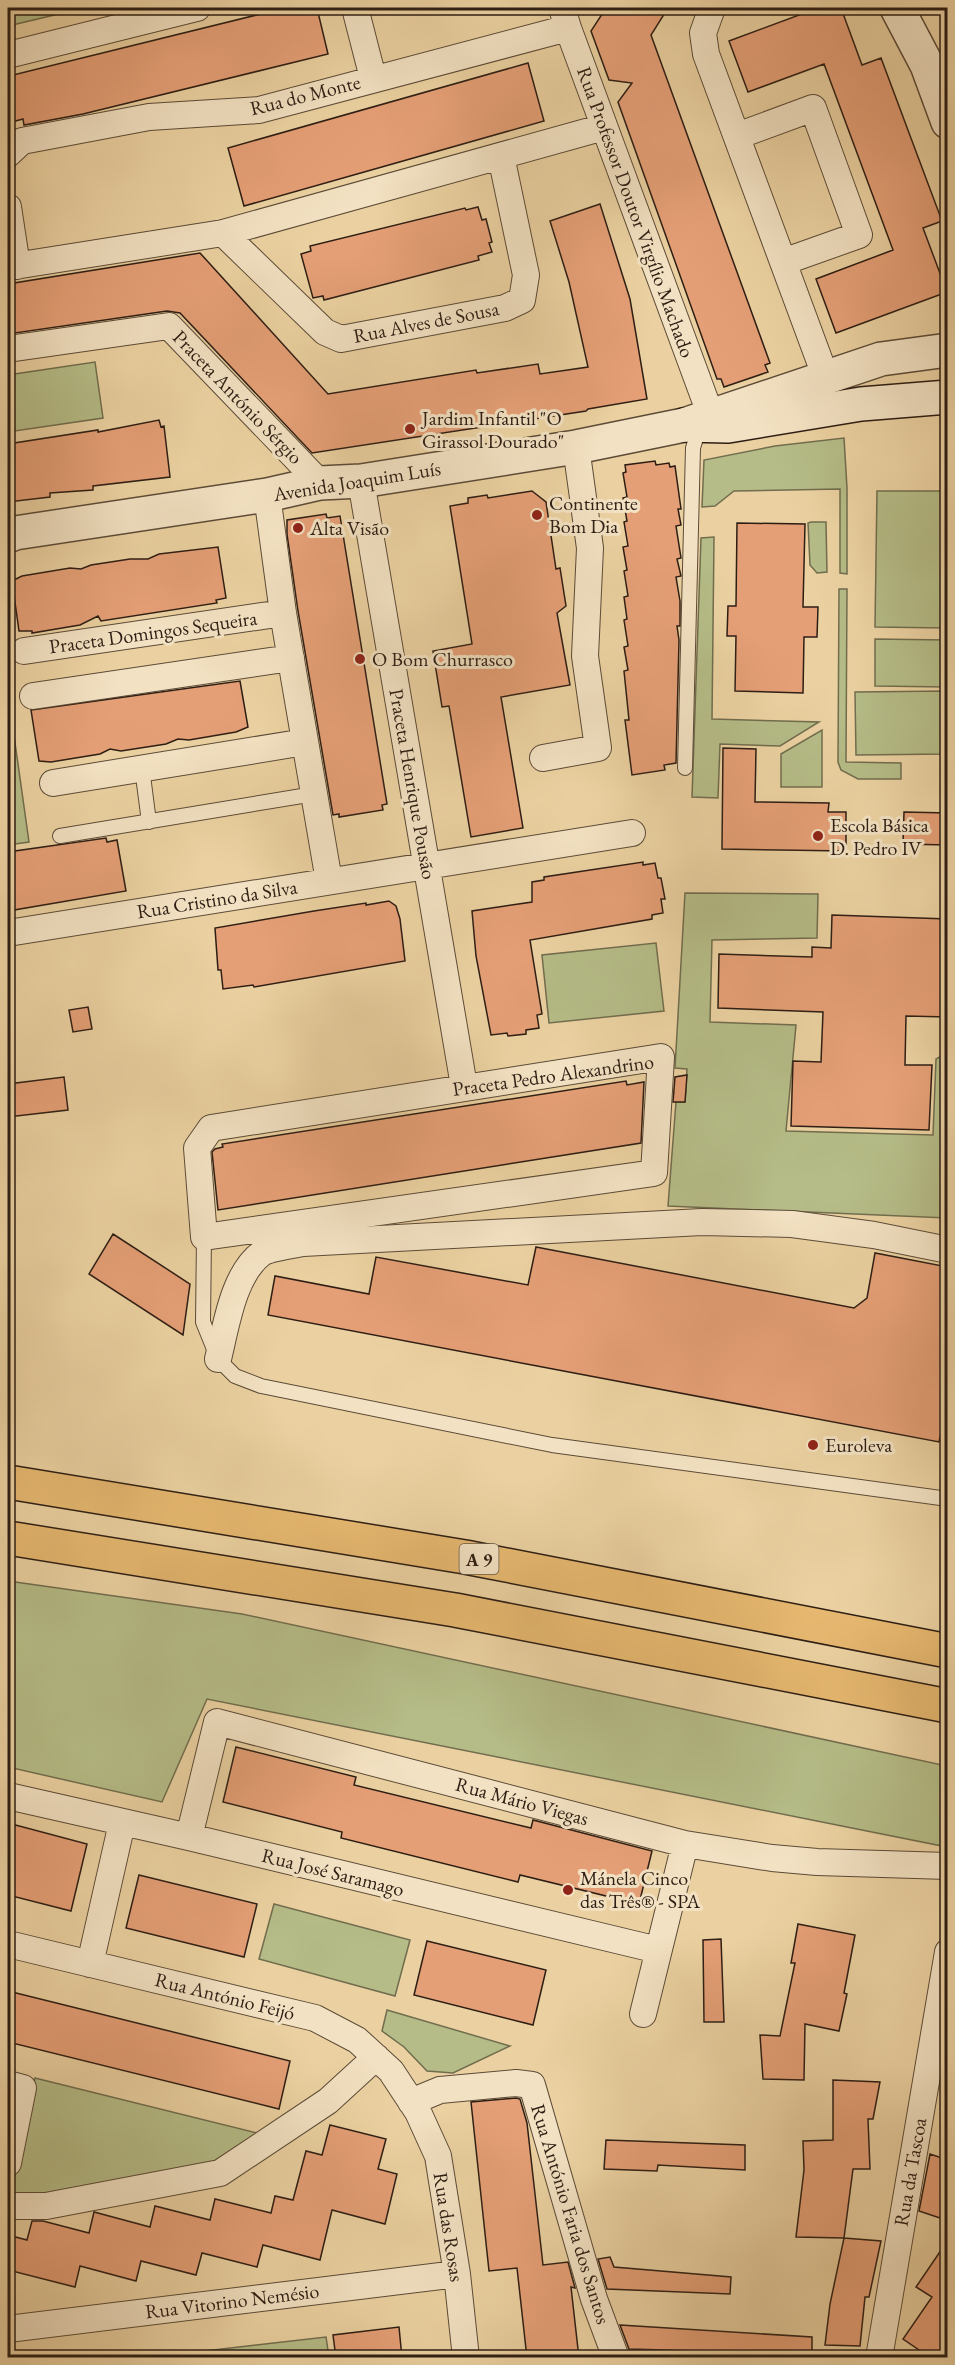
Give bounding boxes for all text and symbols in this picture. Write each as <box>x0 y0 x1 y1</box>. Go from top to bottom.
street label: Rua Professor Doutor Virgílio Machado <box>571 63 701 361</box>
street label: Rua do Monte <box>247 69 363 121</box>
street label: Rua Alves de Sousa <box>351 295 501 349</box>
street label: Praceta António Sérgio <box>167 324 309 470</box>
place label: Jardim Infantil "O Girassol Dourado" <box>420 405 564 454</box>
marker: Jardim Infantil "O Girassol Dourado" <box>403 422 417 436</box>
street label: Avenida Joaquim Luís <box>270 455 443 507</box>
place label: Continente Bom Dia <box>549 490 638 539</box>
marker: Continente Bom Dia <box>530 508 544 522</box>
place label: Alta Visão <box>309 515 389 541</box>
marker: Alta Visão <box>291 521 305 535</box>
street label: Praceta Domingos Sequeira <box>47 605 259 659</box>
place label: O Bom Churrasco <box>372 646 513 672</box>
marker: O Bom Churrasco <box>353 652 367 666</box>
street label: Praceta Henrique Pousão <box>383 687 443 882</box>
place label: Escola Básica D. Pedro IV <box>830 812 929 861</box>
marker: Escola Básica D. Pedro IV <box>811 829 825 843</box>
street label: Rua Cristino da Silva <box>135 873 299 925</box>
street label: Praceta Pedro Alexandrino <box>451 1048 655 1102</box>
place label: Euroleva <box>825 1432 892 1458</box>
marker: Euroleva <box>806 1438 820 1452</box>
road number: A 9 <box>460 1544 498 1574</box>
street label: Rua Mário Viegas <box>453 1771 591 1831</box>
street label: Rua José Saramago <box>259 1842 407 1902</box>
place label: Mánela Cinco das Três® - SPA <box>580 1865 700 1914</box>
marker: Mánela Cinco das Três® - SPA <box>561 1883 575 1897</box>
street label: Rua António Feijó <box>152 1966 298 2026</box>
street label: Rua António Faria dos Santos <box>525 2101 617 2327</box>
street label: Rua da Tascoa <box>888 2116 932 2228</box>
street label: Rua das Rosas <box>428 2170 470 2284</box>
street label: Rua Vitorino Nemésio <box>143 2277 321 2325</box>

